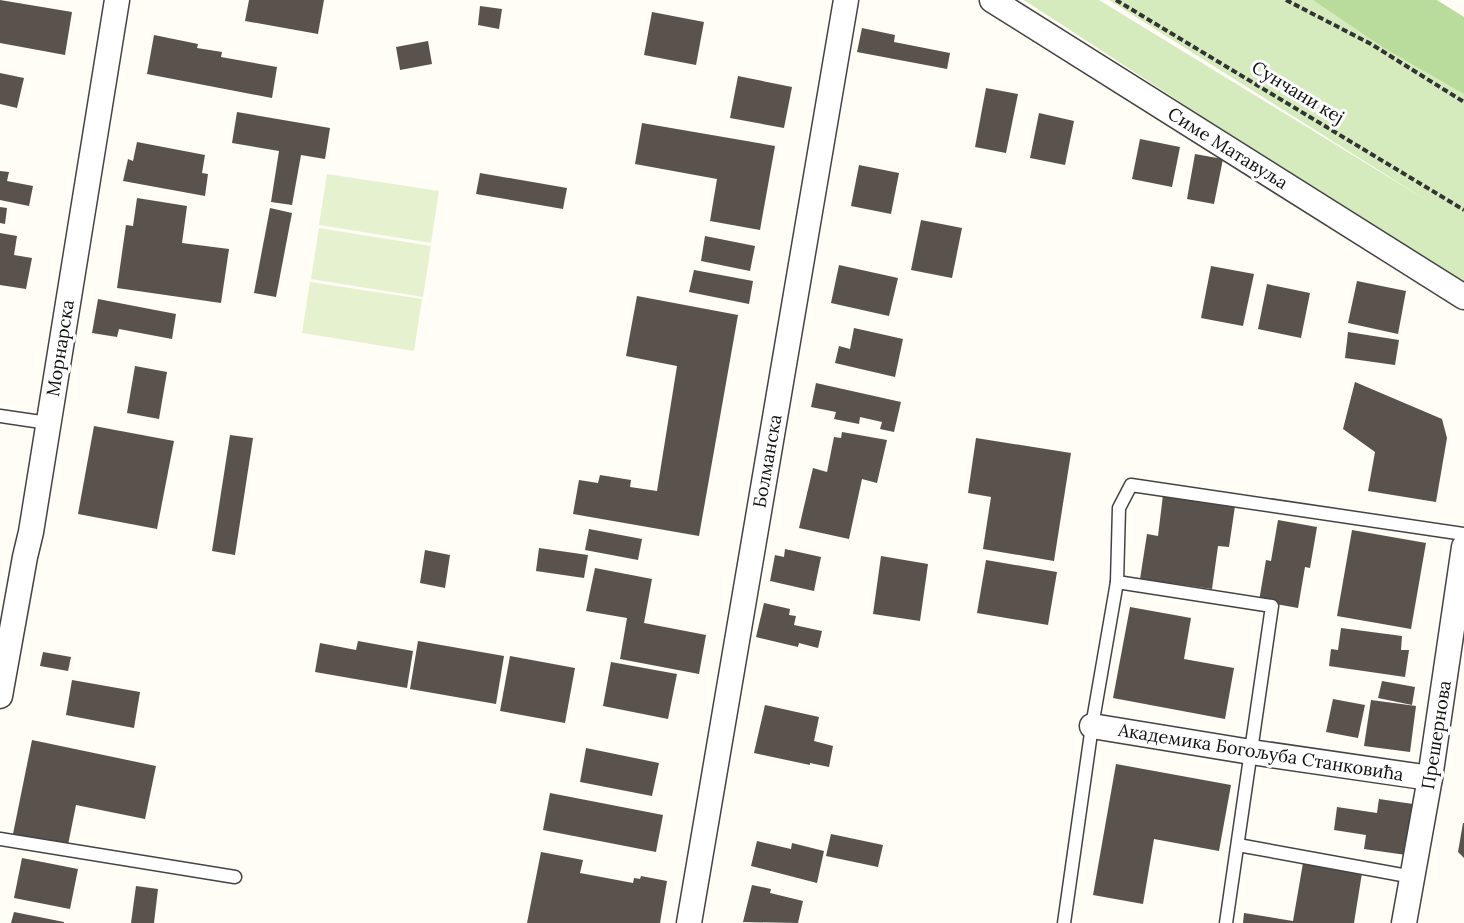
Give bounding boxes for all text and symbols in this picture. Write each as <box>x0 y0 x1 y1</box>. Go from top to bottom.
street label: Сунчани кеј <box>1248 55 1348 129</box>
street label: Симе Матавуља <box>1164 102 1292 194</box>
street label: Морнарска <box>41 298 79 398</box>
street label: Болманска <box>747 412 787 510</box>
street label: Прешернова <box>1416 679 1456 791</box>
street label: Академика Богољуба Станковића <box>1116 718 1405 786</box>

